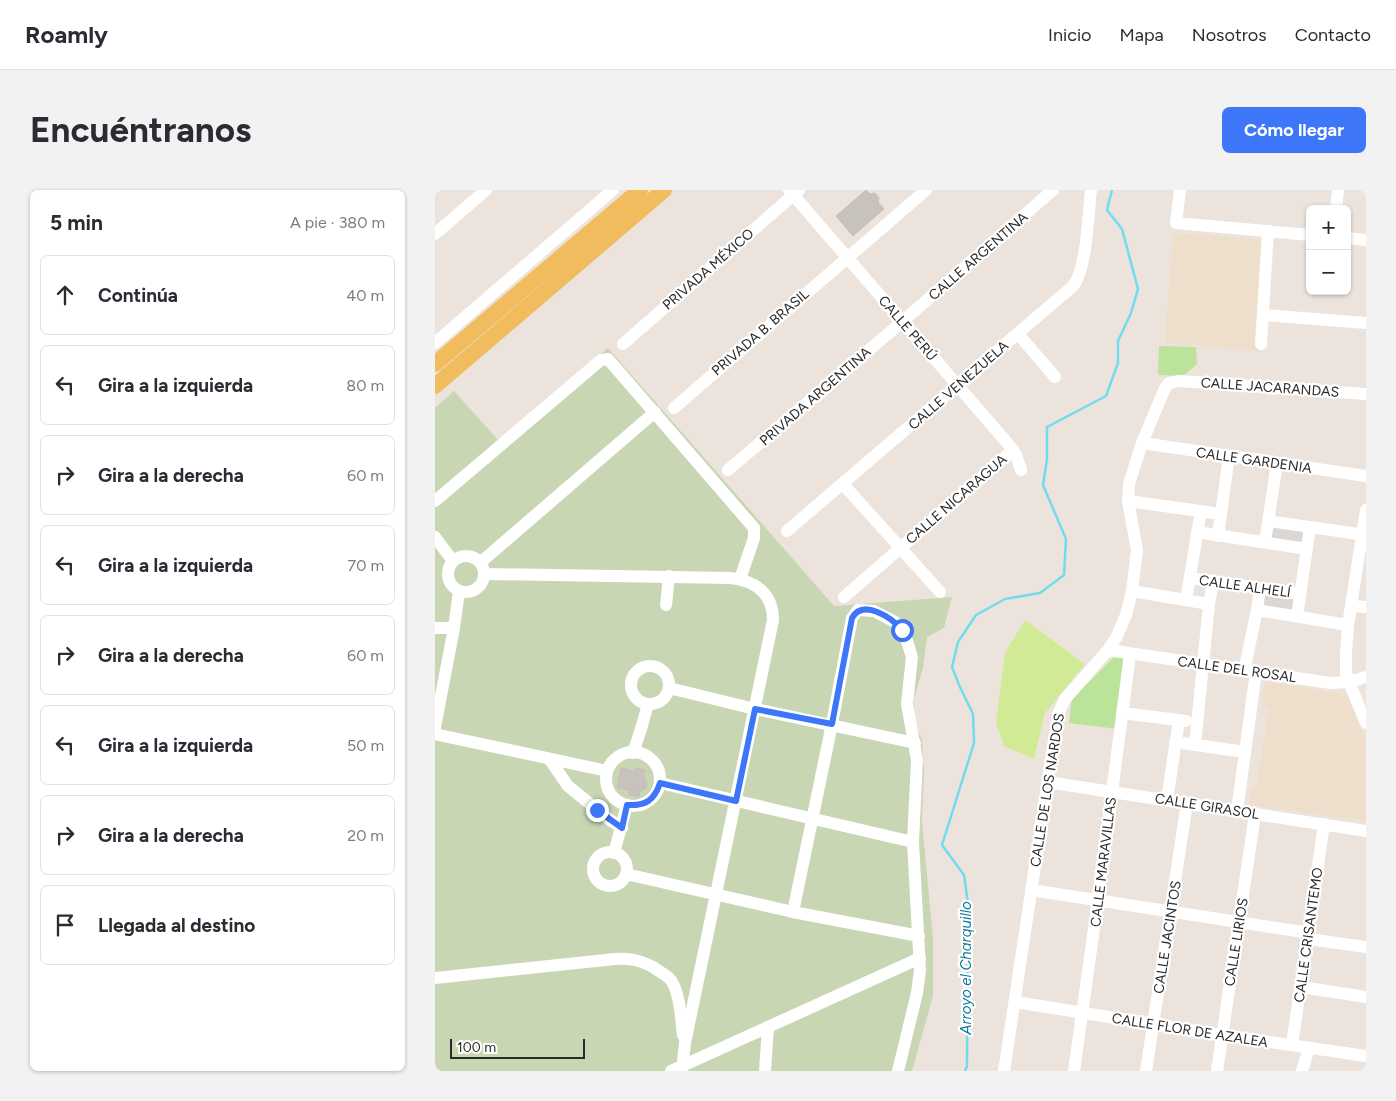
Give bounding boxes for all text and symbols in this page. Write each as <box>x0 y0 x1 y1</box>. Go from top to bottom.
text: Roamly <box>25 20 108 49</box>
text: Inicio <box>1048 24 1092 46</box>
text: Mapa <box>1120 24 1164 46</box>
text: Nosotros <box>1192 24 1267 46</box>
text: Contacto <box>1295 24 1371 46</box>
button: Cómo llegar <box>1222 107 1366 153</box>
text: Encuéntranos <box>30 109 251 151</box>
map controls <box>1306 205 1351 295</box>
button: + <box>1306 205 1351 250</box>
street label: CALLE ARGENTINA <box>925 208 1032 304</box>
text: 5 min <box>50 210 103 235</box>
text: A pie · 380 m <box>290 213 385 232</box>
street label: PRIVADA MÉXICO <box>659 225 758 314</box>
button: − <box>1306 250 1351 295</box>
icon: ahead <box>51 281 79 309</box>
text: Continúa <box>98 284 178 307</box>
street label: PRIVADA B. BRASIL <box>708 285 813 379</box>
text: 40 m <box>346 286 384 305</box>
street label: CALLE PERÚ <box>875 292 941 364</box>
street label: CALLE VENEZUELA <box>905 337 1012 433</box>
street label: PRIVADA ARGENTINA <box>756 343 875 449</box>
icon: left <box>51 371 79 399</box>
text: Gira a la izquierda <box>98 374 253 397</box>
street label: CALLE JACARANDAS <box>1200 374 1340 401</box>
text: 80 m <box>346 376 384 395</box>
street label: CALLE GARDENIA <box>1195 444 1313 477</box>
street label: CALLE NICARAGUA <box>902 451 1011 548</box>
icon: right <box>51 461 79 489</box>
text: Gira a la derecha <box>98 464 244 487</box>
text: 60 m <box>347 466 384 485</box>
icon: left <box>51 551 79 579</box>
text: Gira a la izquierda <box>98 554 253 577</box>
text: 70 m <box>348 556 384 575</box>
street label: CALLE ALHELÍ <box>1198 572 1293 602</box>
route start <box>891 619 914 642</box>
icon: right <box>51 641 79 669</box>
text: Gira a la derecha <box>98 644 244 667</box>
text: 60 m <box>347 646 384 665</box>
street label: CALLE DEL ROSAL <box>1177 653 1298 686</box>
street label: CALLE DE LOS NARDOS <box>1027 712 1068 868</box>
icon: left <box>51 731 79 759</box>
text: Gira a la izquierda <box>98 734 253 757</box>
text: 50 m <box>347 736 384 755</box>
street label: CALLE GIRASOL <box>1154 790 1261 823</box>
street label: CALLE MARAVILLAS <box>1087 796 1120 928</box>
route end <box>586 799 609 822</box>
icon: right <box>51 821 79 849</box>
text: Gira a la derecha <box>98 824 244 847</box>
text: 20 m <box>347 826 384 845</box>
street label: CALLE CRISANTEMO <box>1291 866 1326 1004</box>
street label: CALLE JACINTOS <box>1150 879 1185 995</box>
street label: CALLE LIRIOS <box>1221 897 1252 987</box>
water label: Arroyo el Charquillo <box>957 901 975 1036</box>
icon: arrive <box>51 911 79 939</box>
text: Llegada al destino <box>98 914 255 937</box>
street label: CALLE FLOR DE AZALEA <box>1111 1010 1270 1051</box>
scale bar <box>450 1036 585 1059</box>
text: 100 m <box>457 1039 496 1056</box>

